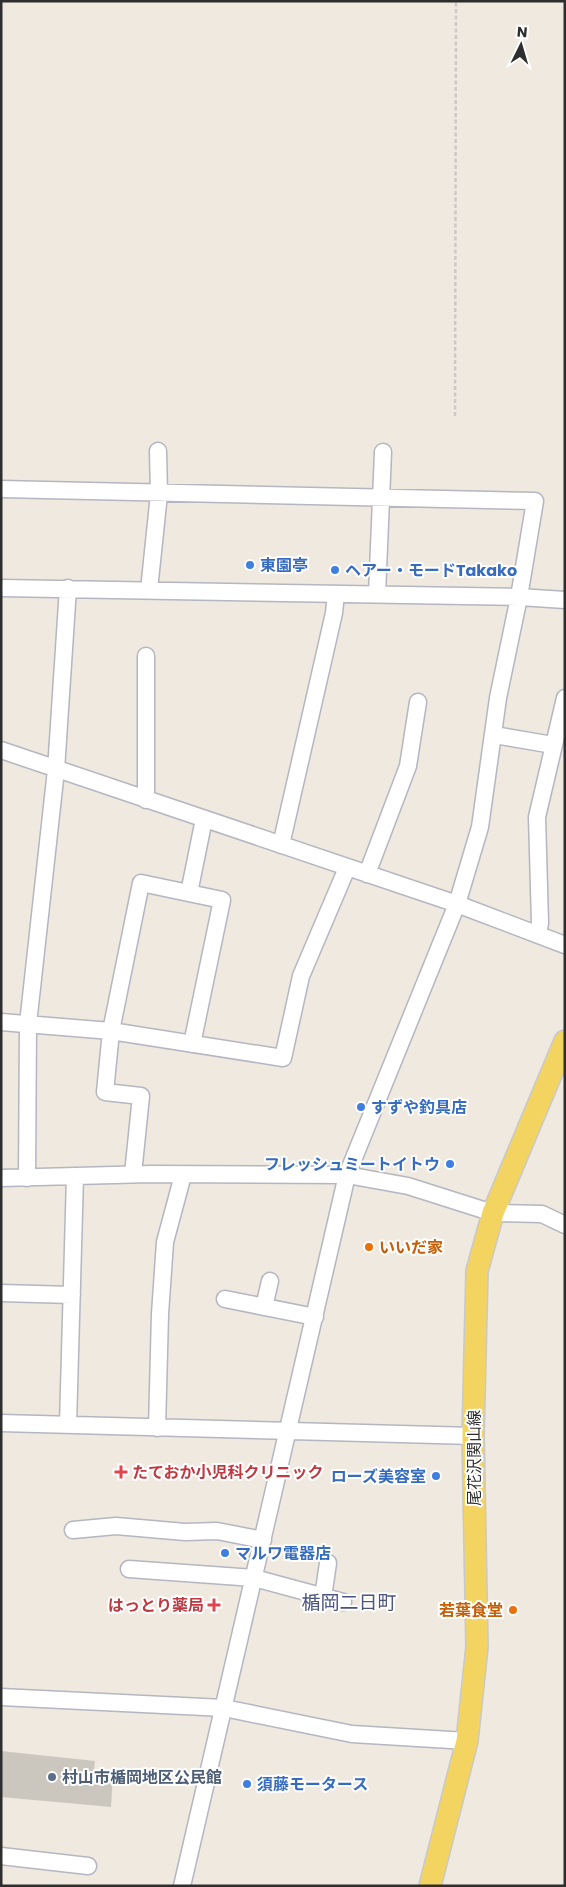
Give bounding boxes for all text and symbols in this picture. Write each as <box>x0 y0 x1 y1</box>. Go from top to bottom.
north arrow <box>496 20 546 70</box>
text: N <box>516 22 528 42</box>
place label: 東園亭 <box>260 554 308 577</box>
marker: 東園亭 <box>244 559 256 571</box>
place label: ヘアー・モードTakako <box>345 559 517 582</box>
marker: ヘアー・モードTakako <box>329 564 341 576</box>
place label: すずや釣具店 <box>371 1096 467 1119</box>
marker: すずや釣具店 <box>355 1101 367 1113</box>
place label: フレッシュミートイトウ <box>264 1153 440 1176</box>
marker: フレッシュミートイトウ <box>444 1158 456 1170</box>
place label: いいだ家 <box>379 1236 443 1259</box>
marker: いいだ家 <box>363 1241 375 1253</box>
street label: 尾花沢関山線 <box>463 1410 486 1506</box>
place label: たておか小児科クリニック <box>132 1461 324 1484</box>
marker: たておか小児科クリニック <box>114 1465 128 1479</box>
place label: ローズ美容室 <box>331 1465 426 1488</box>
marker: ローズ美容室 <box>430 1470 442 1482</box>
place label: マルワ電器店 <box>235 1542 331 1565</box>
marker: マルワ電器店 <box>219 1547 231 1559</box>
district label: 楯岡二日町 <box>301 1589 397 1616</box>
place label: はっとり薬局 <box>108 1594 204 1617</box>
marker: はっとり薬局 <box>208 1599 220 1611</box>
place label: 若葉食堂 <box>439 1599 503 1622</box>
marker: 若葉食堂 <box>507 1604 519 1616</box>
place label: 村山市楯岡地区公民館 <box>62 1766 222 1789</box>
marker: 村山市楯岡地区公民館 <box>46 1771 58 1783</box>
place label: 須藤モータース <box>257 1773 368 1796</box>
marker: 須藤モータース <box>241 1778 253 1790</box>

